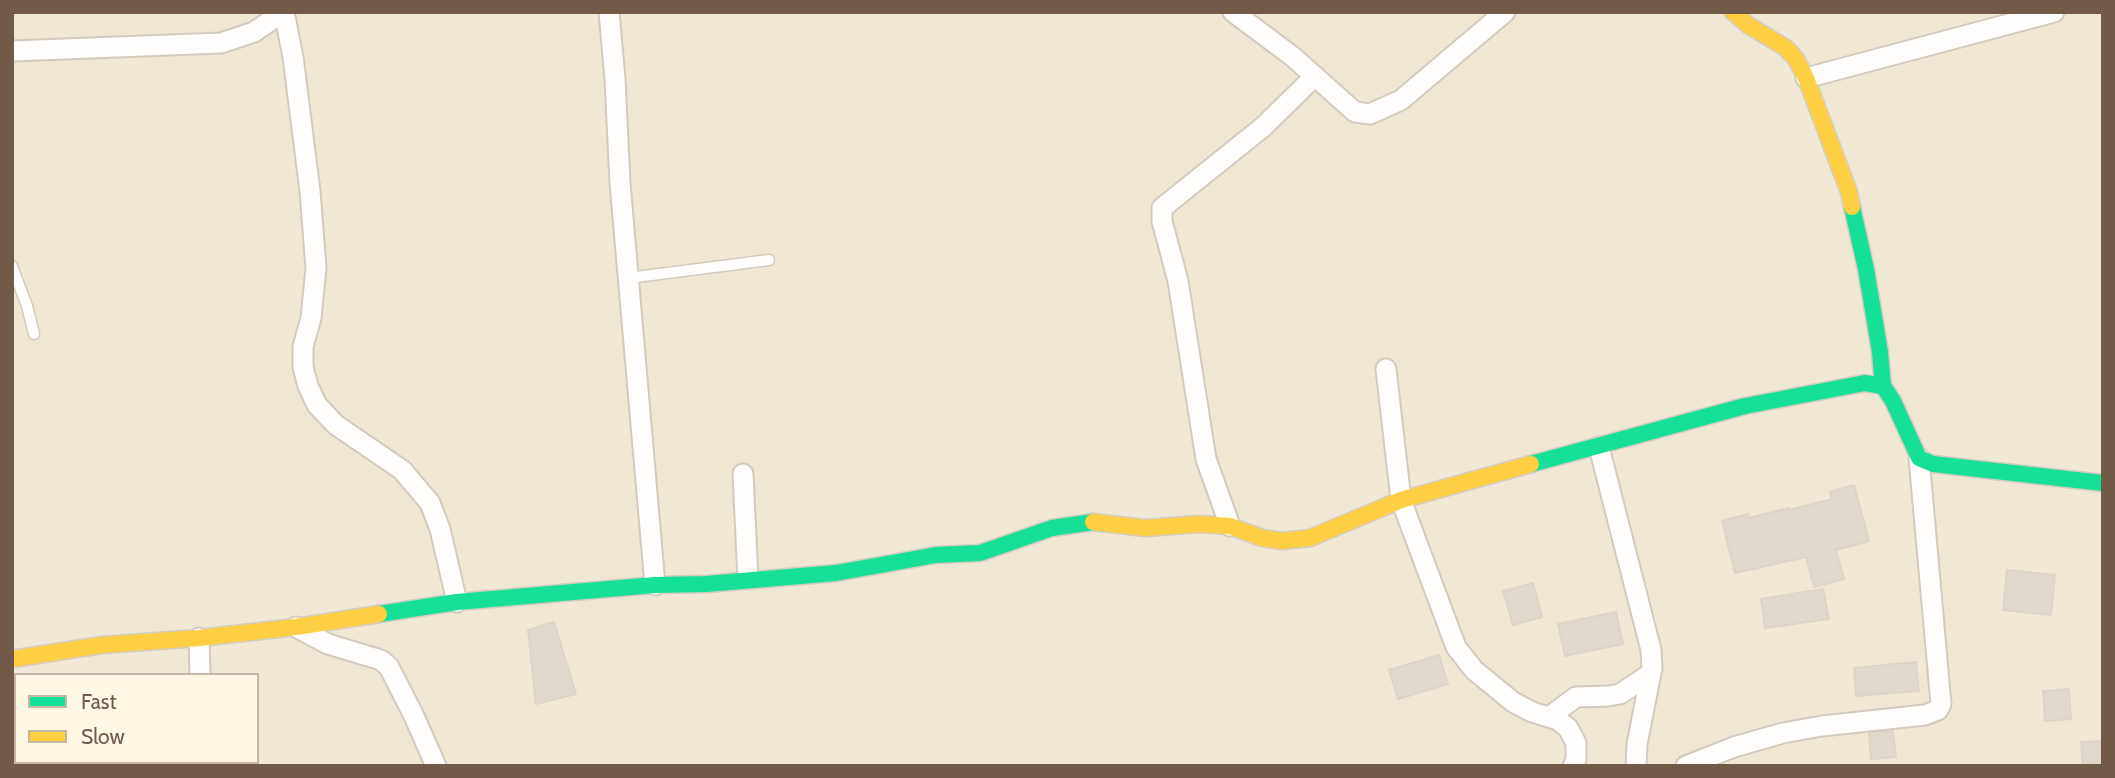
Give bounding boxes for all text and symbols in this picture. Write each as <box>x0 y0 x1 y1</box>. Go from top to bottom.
legend <box>14 673 259 764</box>
text: Fast <box>81 689 117 714</box>
text: Slow <box>81 724 125 749</box>

